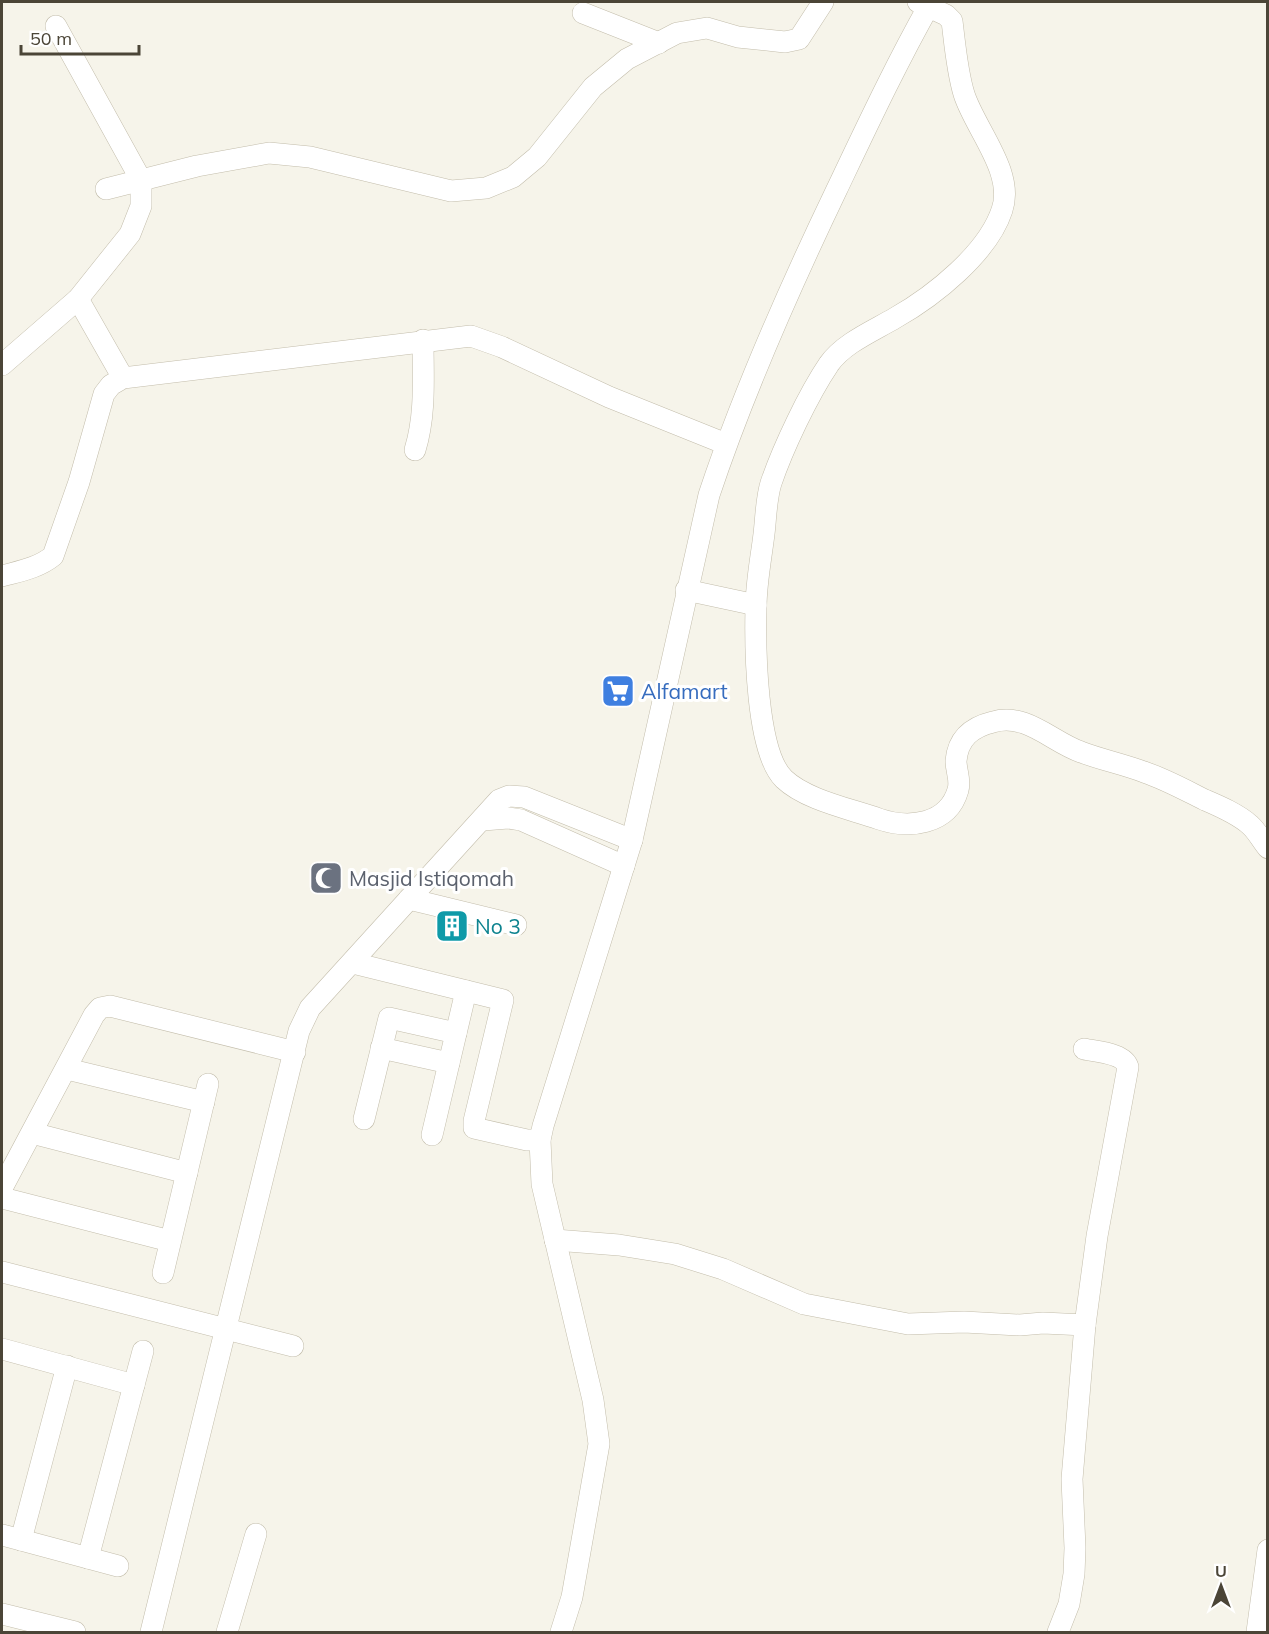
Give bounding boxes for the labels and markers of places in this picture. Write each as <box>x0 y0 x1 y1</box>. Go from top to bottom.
supermarket icon: Alfamart <box>600 673 636 709</box>
place label: Alfamart <box>641 678 728 704</box>
mosque icon: Masjid Istiqomah <box>308 860 344 896</box>
place label: Masjid Istiqomah <box>349 865 514 891</box>
building icon: No 3 <box>434 908 470 944</box>
place label: No 3 <box>475 913 521 939</box>

